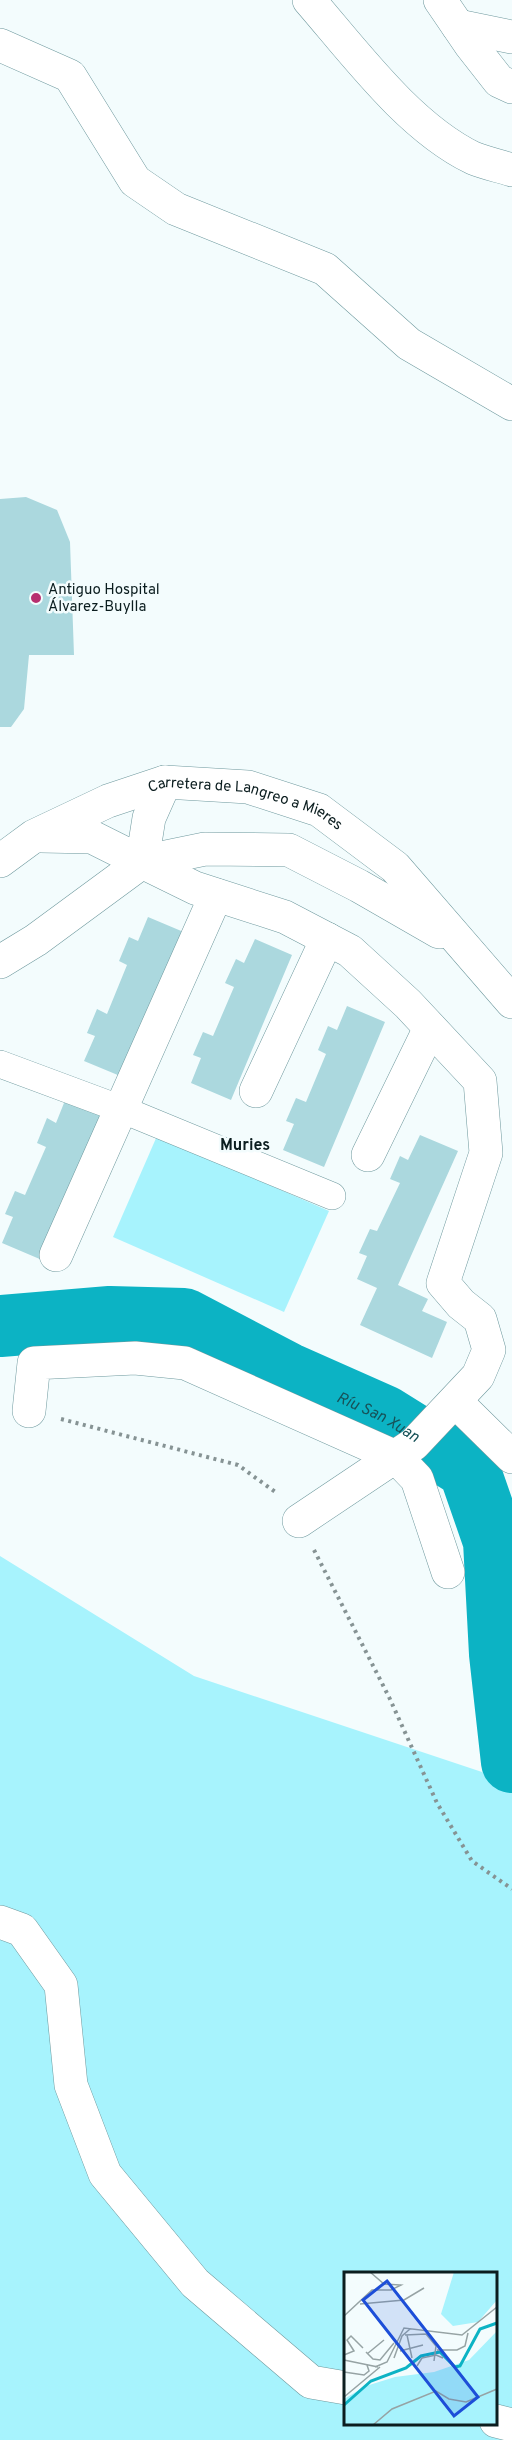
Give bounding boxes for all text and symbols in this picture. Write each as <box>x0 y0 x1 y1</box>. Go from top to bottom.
place label: Antiguo Hospital Álvarez-Buylla <box>48 581 160 617</box>
marker: Antiguo Hospital Álvarez-Buylla <box>29 591 43 605</box>
street label: Carretera de Langreo a Mieres <box>146 774 346 835</box>
district label: Muries <box>220 1136 270 1156</box>
water label: Ríu San Xuan <box>333 1388 423 1448</box>
inset map <box>344 2272 497 2425</box>

